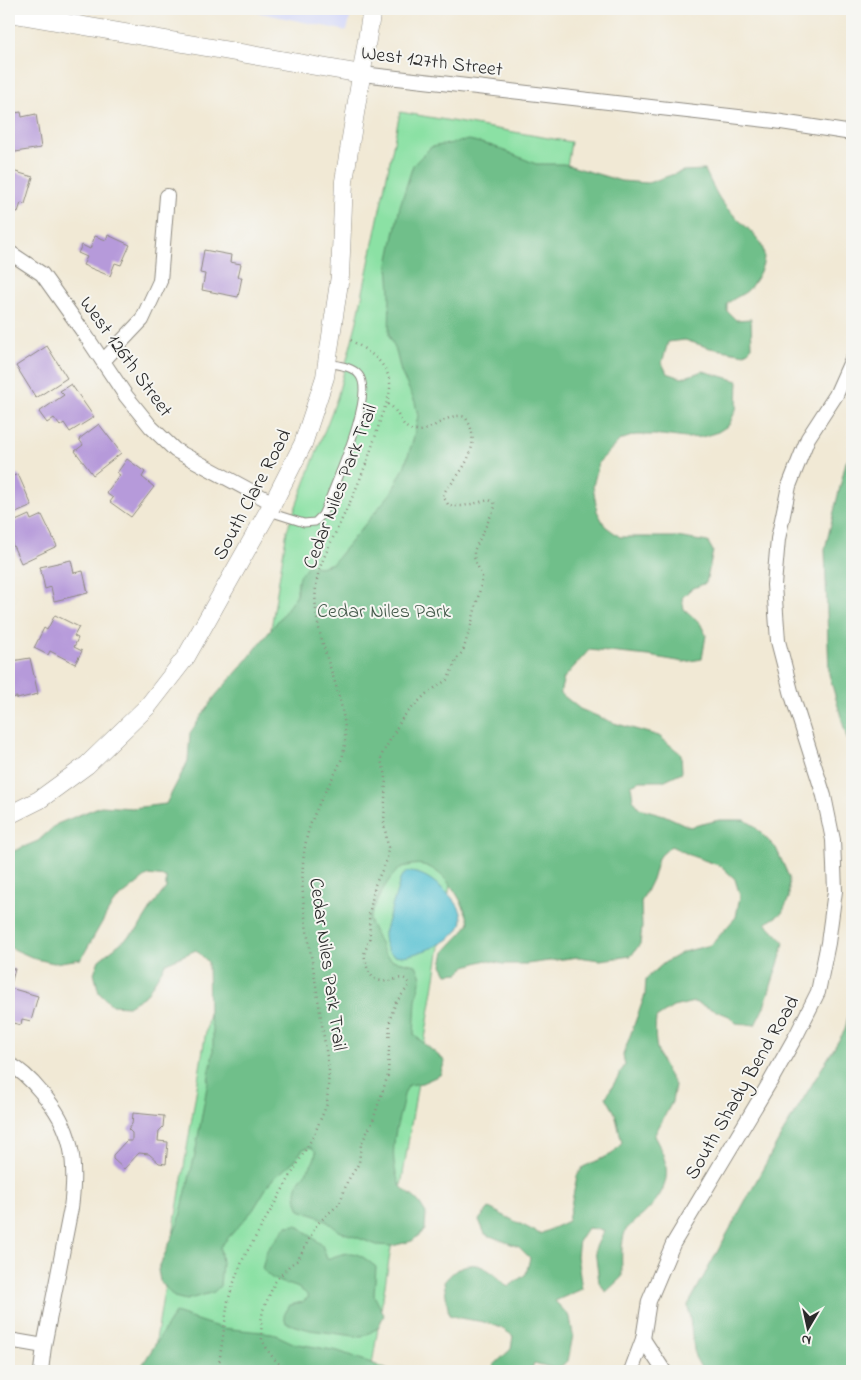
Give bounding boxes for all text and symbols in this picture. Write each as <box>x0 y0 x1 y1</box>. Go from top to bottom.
street label: West 127th Street <box>359 39 504 86</box>
street label: West 126th Street <box>71 291 179 424</box>
street label: Cedar Niles Park Trail <box>297 400 386 573</box>
street label: South Clare Road <box>206 425 300 566</box>
park label: Cedar Niles Park <box>317 598 451 627</box>
street label: Cedar Niles Park Trail <box>300 876 353 1053</box>
street label: South Shady Bend Road <box>679 991 808 1186</box>
north arrow <box>784 1302 834 1352</box>
text: N <box>800 1328 813 1350</box>

